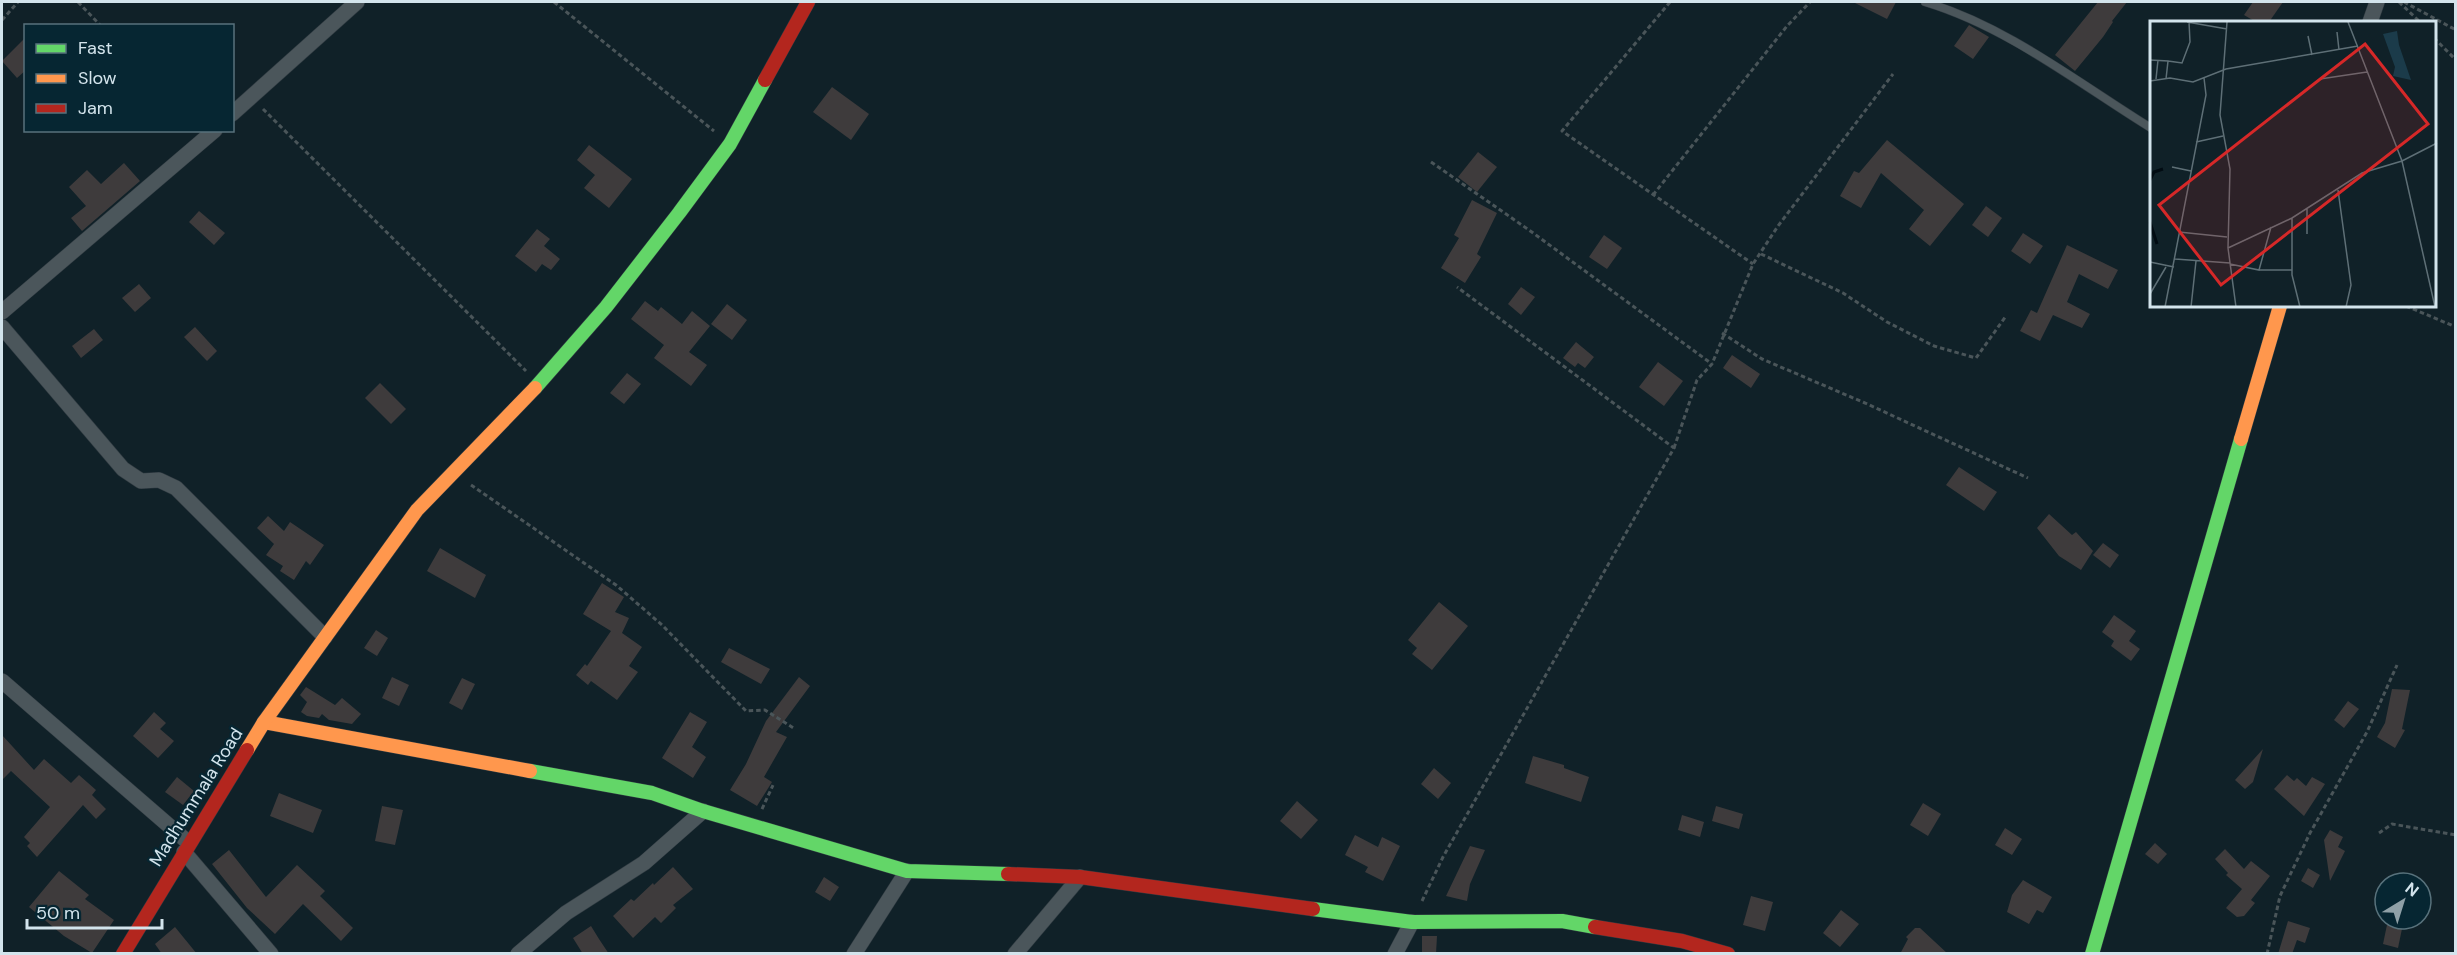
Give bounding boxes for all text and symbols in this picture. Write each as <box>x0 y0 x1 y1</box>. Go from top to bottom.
inset map <box>2150 21 2436 308</box>
legend <box>24 24 234 132</box>
text: Fast <box>78 36 113 60</box>
text: Slow <box>78 66 117 90</box>
text: Jam <box>78 96 113 120</box>
street label: Madhummala Road <box>144 723 248 871</box>
north arrow <box>2373 871 2433 931</box>
text: N <box>2401 878 2423 901</box>
scale bar <box>27 892 162 930</box>
text: 50 m <box>36 901 80 925</box>

